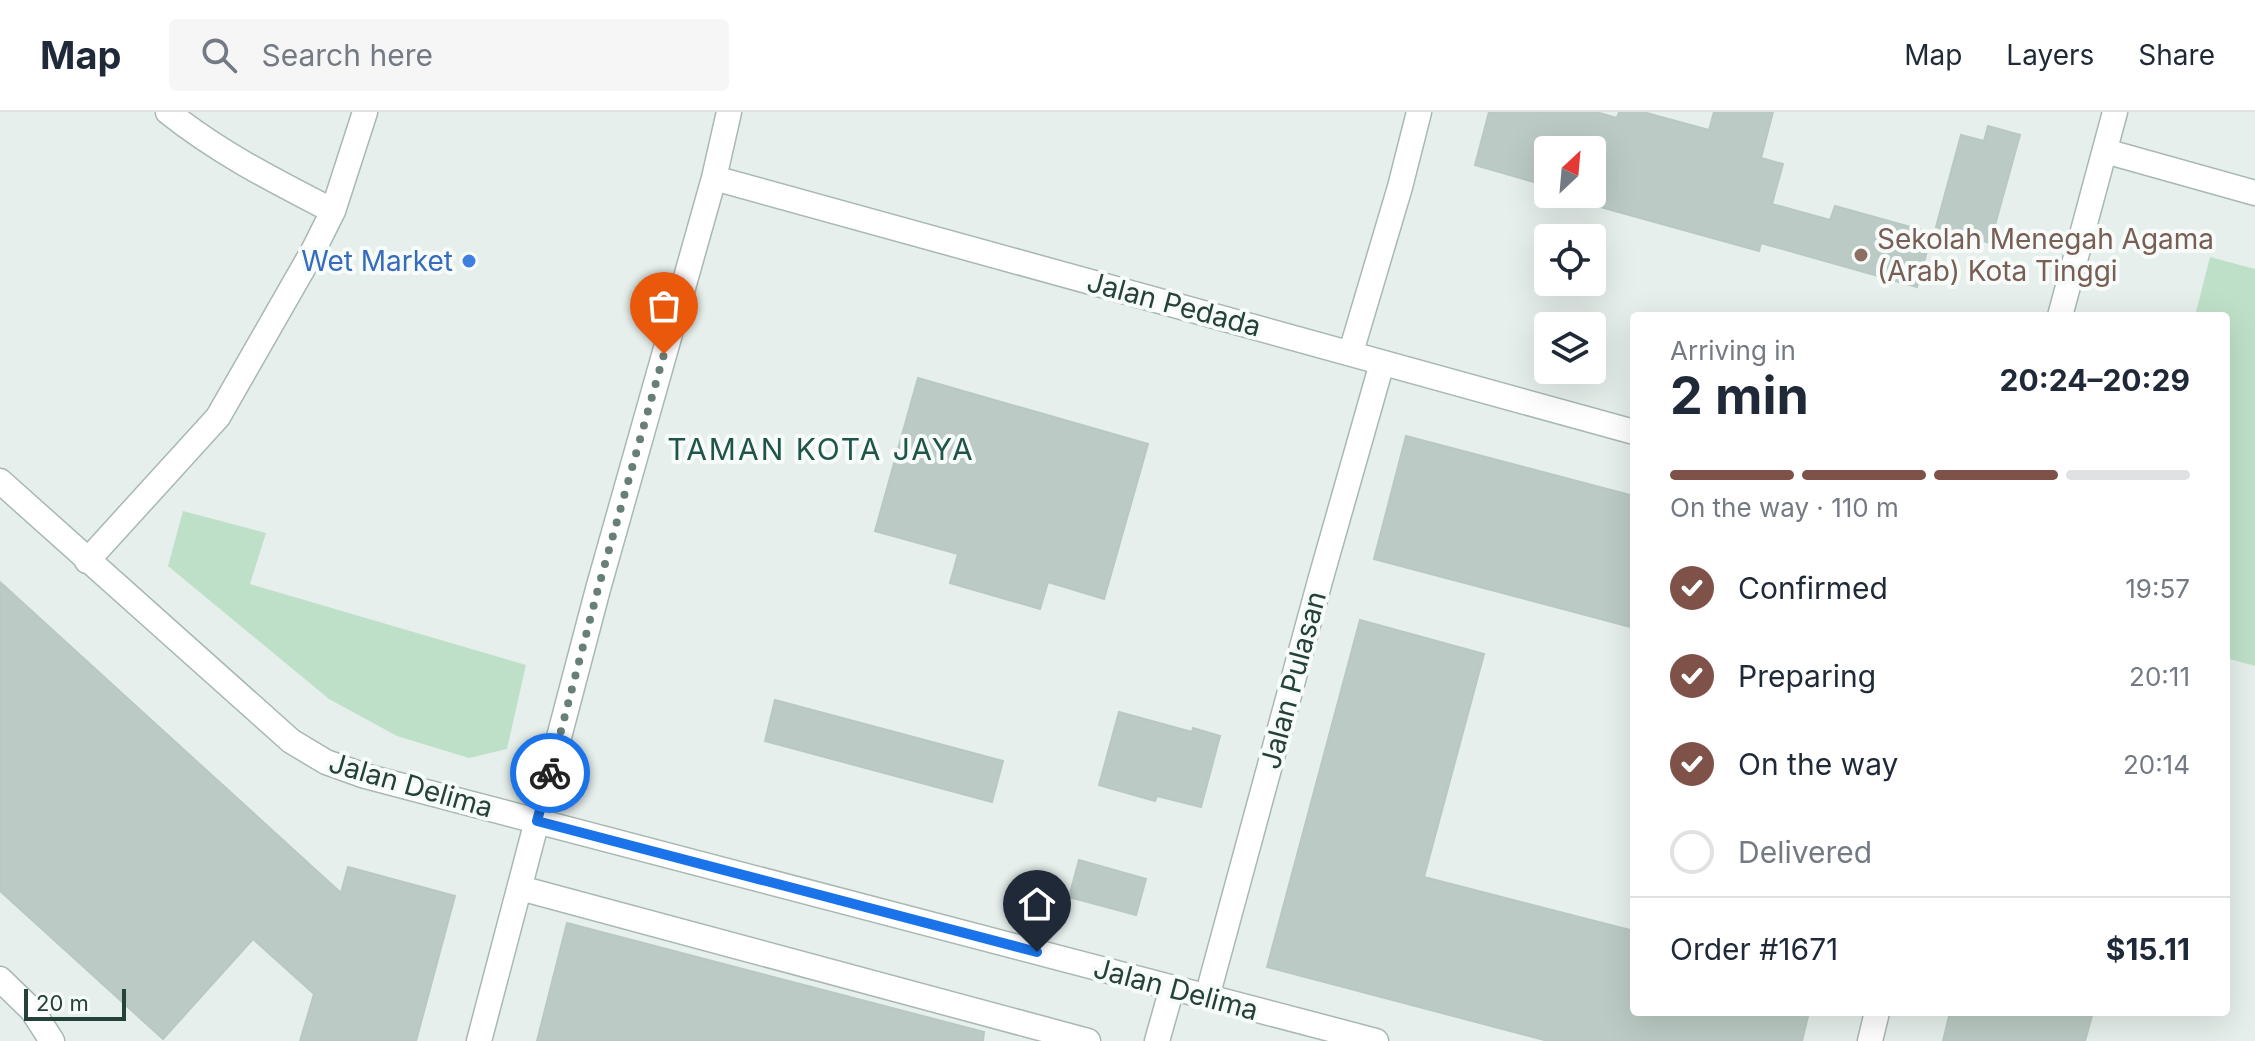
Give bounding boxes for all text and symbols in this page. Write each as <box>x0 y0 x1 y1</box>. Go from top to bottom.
search box <box>169 19 729 91</box>
text: Map <box>40 32 121 78</box>
icon: search <box>197 33 241 77</box>
text: Search here <box>261 37 433 73</box>
text: Map <box>1904 38 1962 72</box>
text: Layers <box>2006 38 2094 72</box>
text: Share <box>2138 38 2215 72</box>
north arrow <box>1534 136 1606 208</box>
map controls <box>1534 136 1606 384</box>
place label: Sekolah Menegah Agama (Arab) Kota Tinggi <box>1877 222 2214 288</box>
button: locate <box>1534 224 1606 296</box>
place label: Wet Market <box>301 244 453 278</box>
marker: Sekolah Menegah Agama (Arab) Kota Tinggi <box>1852 246 1870 264</box>
marker: Wet Market <box>460 252 478 270</box>
street label: Jalan Pedada <box>1083 264 1265 344</box>
pin <box>630 272 698 354</box>
icon: bag <box>642 284 686 328</box>
button: layers <box>1534 312 1606 384</box>
text: Arriving in <box>1670 335 1796 366</box>
text: 20:24–20:29 <box>2000 362 2190 398</box>
text: 2 min <box>1670 364 1809 427</box>
district label: TAMAN KOTA JAYA <box>667 431 975 467</box>
text: On the way · 110 m <box>1670 492 1899 523</box>
icon: check <box>1670 566 1714 610</box>
text: Confirmed <box>1738 570 1888 606</box>
text: 19:57 <box>2125 573 2190 604</box>
street label: Jalan Pulasan <box>1253 587 1333 773</box>
icon: check <box>1670 654 1714 698</box>
text: Preparing <box>1738 658 1876 694</box>
text: 20:11 <box>2129 661 2190 692</box>
courier <box>510 733 590 813</box>
icon: check <box>1670 742 1714 786</box>
street label: Jalan Delima <box>325 745 497 825</box>
text: On the way <box>1738 746 1898 782</box>
text: 20:14 <box>2123 749 2190 780</box>
icon: bike <box>528 751 572 795</box>
text: Delivered <box>1738 834 1872 870</box>
pin <box>1003 870 1071 952</box>
icon: home <box>1015 882 1059 926</box>
text: Order #1671 <box>1670 931 1838 967</box>
text: $15.11 <box>2106 931 2190 967</box>
street label: Jalan Delima <box>1090 951 1262 1027</box>
scale bar <box>24 985 126 1021</box>
text: 20 m <box>36 990 89 1016</box>

